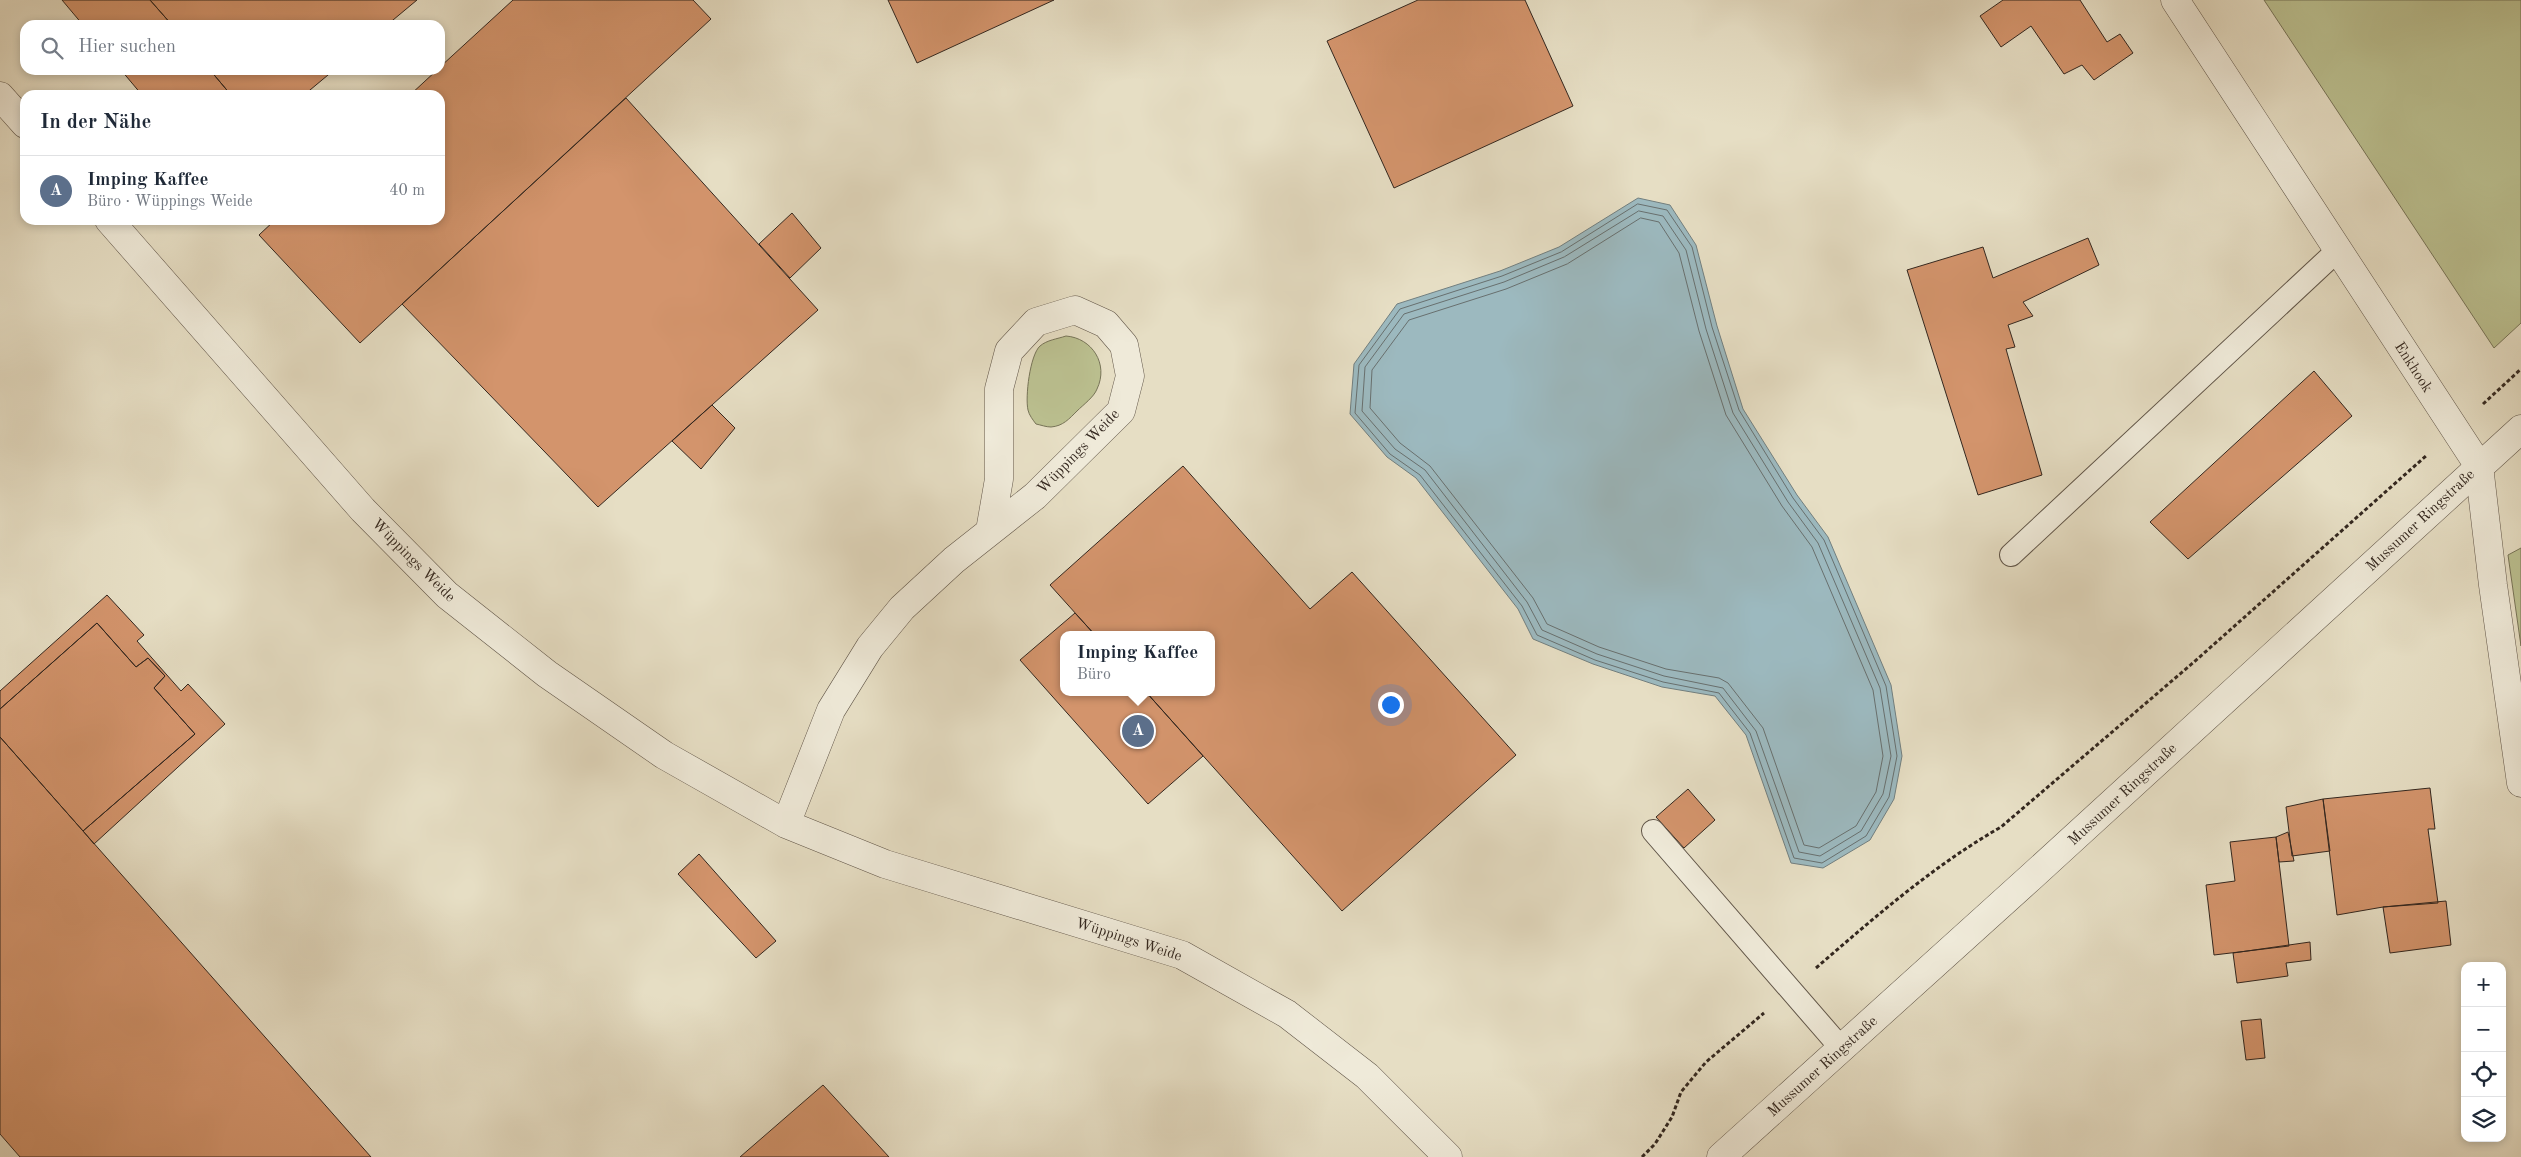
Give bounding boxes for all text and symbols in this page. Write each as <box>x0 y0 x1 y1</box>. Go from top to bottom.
search box <box>20 20 445 75</box>
icon: search <box>38 34 66 62</box>
text: Hier suchen <box>78 38 176 57</box>
text: In der Nähe <box>40 112 151 133</box>
text: Imping Kaffee <box>87 171 208 190</box>
text: A <box>50 183 62 199</box>
text: 40 m <box>389 183 425 199</box>
text: Büro · Wüppings Weide <box>87 194 253 210</box>
street label: Enkhook <box>2391 340 2435 396</box>
street label: Wüppings Weide <box>1035 407 1123 497</box>
street label: Mussumer Ringstraße <box>2364 467 2478 575</box>
street label: Wüppings Weide <box>368 517 457 606</box>
popup <box>1060 631 1215 696</box>
text: Imping Kaffee <box>1077 644 1198 663</box>
text: Büro <box>1077 667 1111 683</box>
your location <box>1378 692 1404 718</box>
pin: A <box>1122 712 1154 750</box>
street label: Mussumer Ringstraße <box>2066 741 2180 849</box>
street label: Wüppings Weide <box>1074 916 1184 965</box>
map controls <box>2461 962 2506 1142</box>
button: + <box>2461 962 2506 1007</box>
button: − <box>2461 1007 2506 1052</box>
street label: Mussumer Ringstraße <box>1765 1014 1881 1120</box>
button: locate <box>2461 1052 2506 1097</box>
button: layers <box>2461 1097 2506 1142</box>

